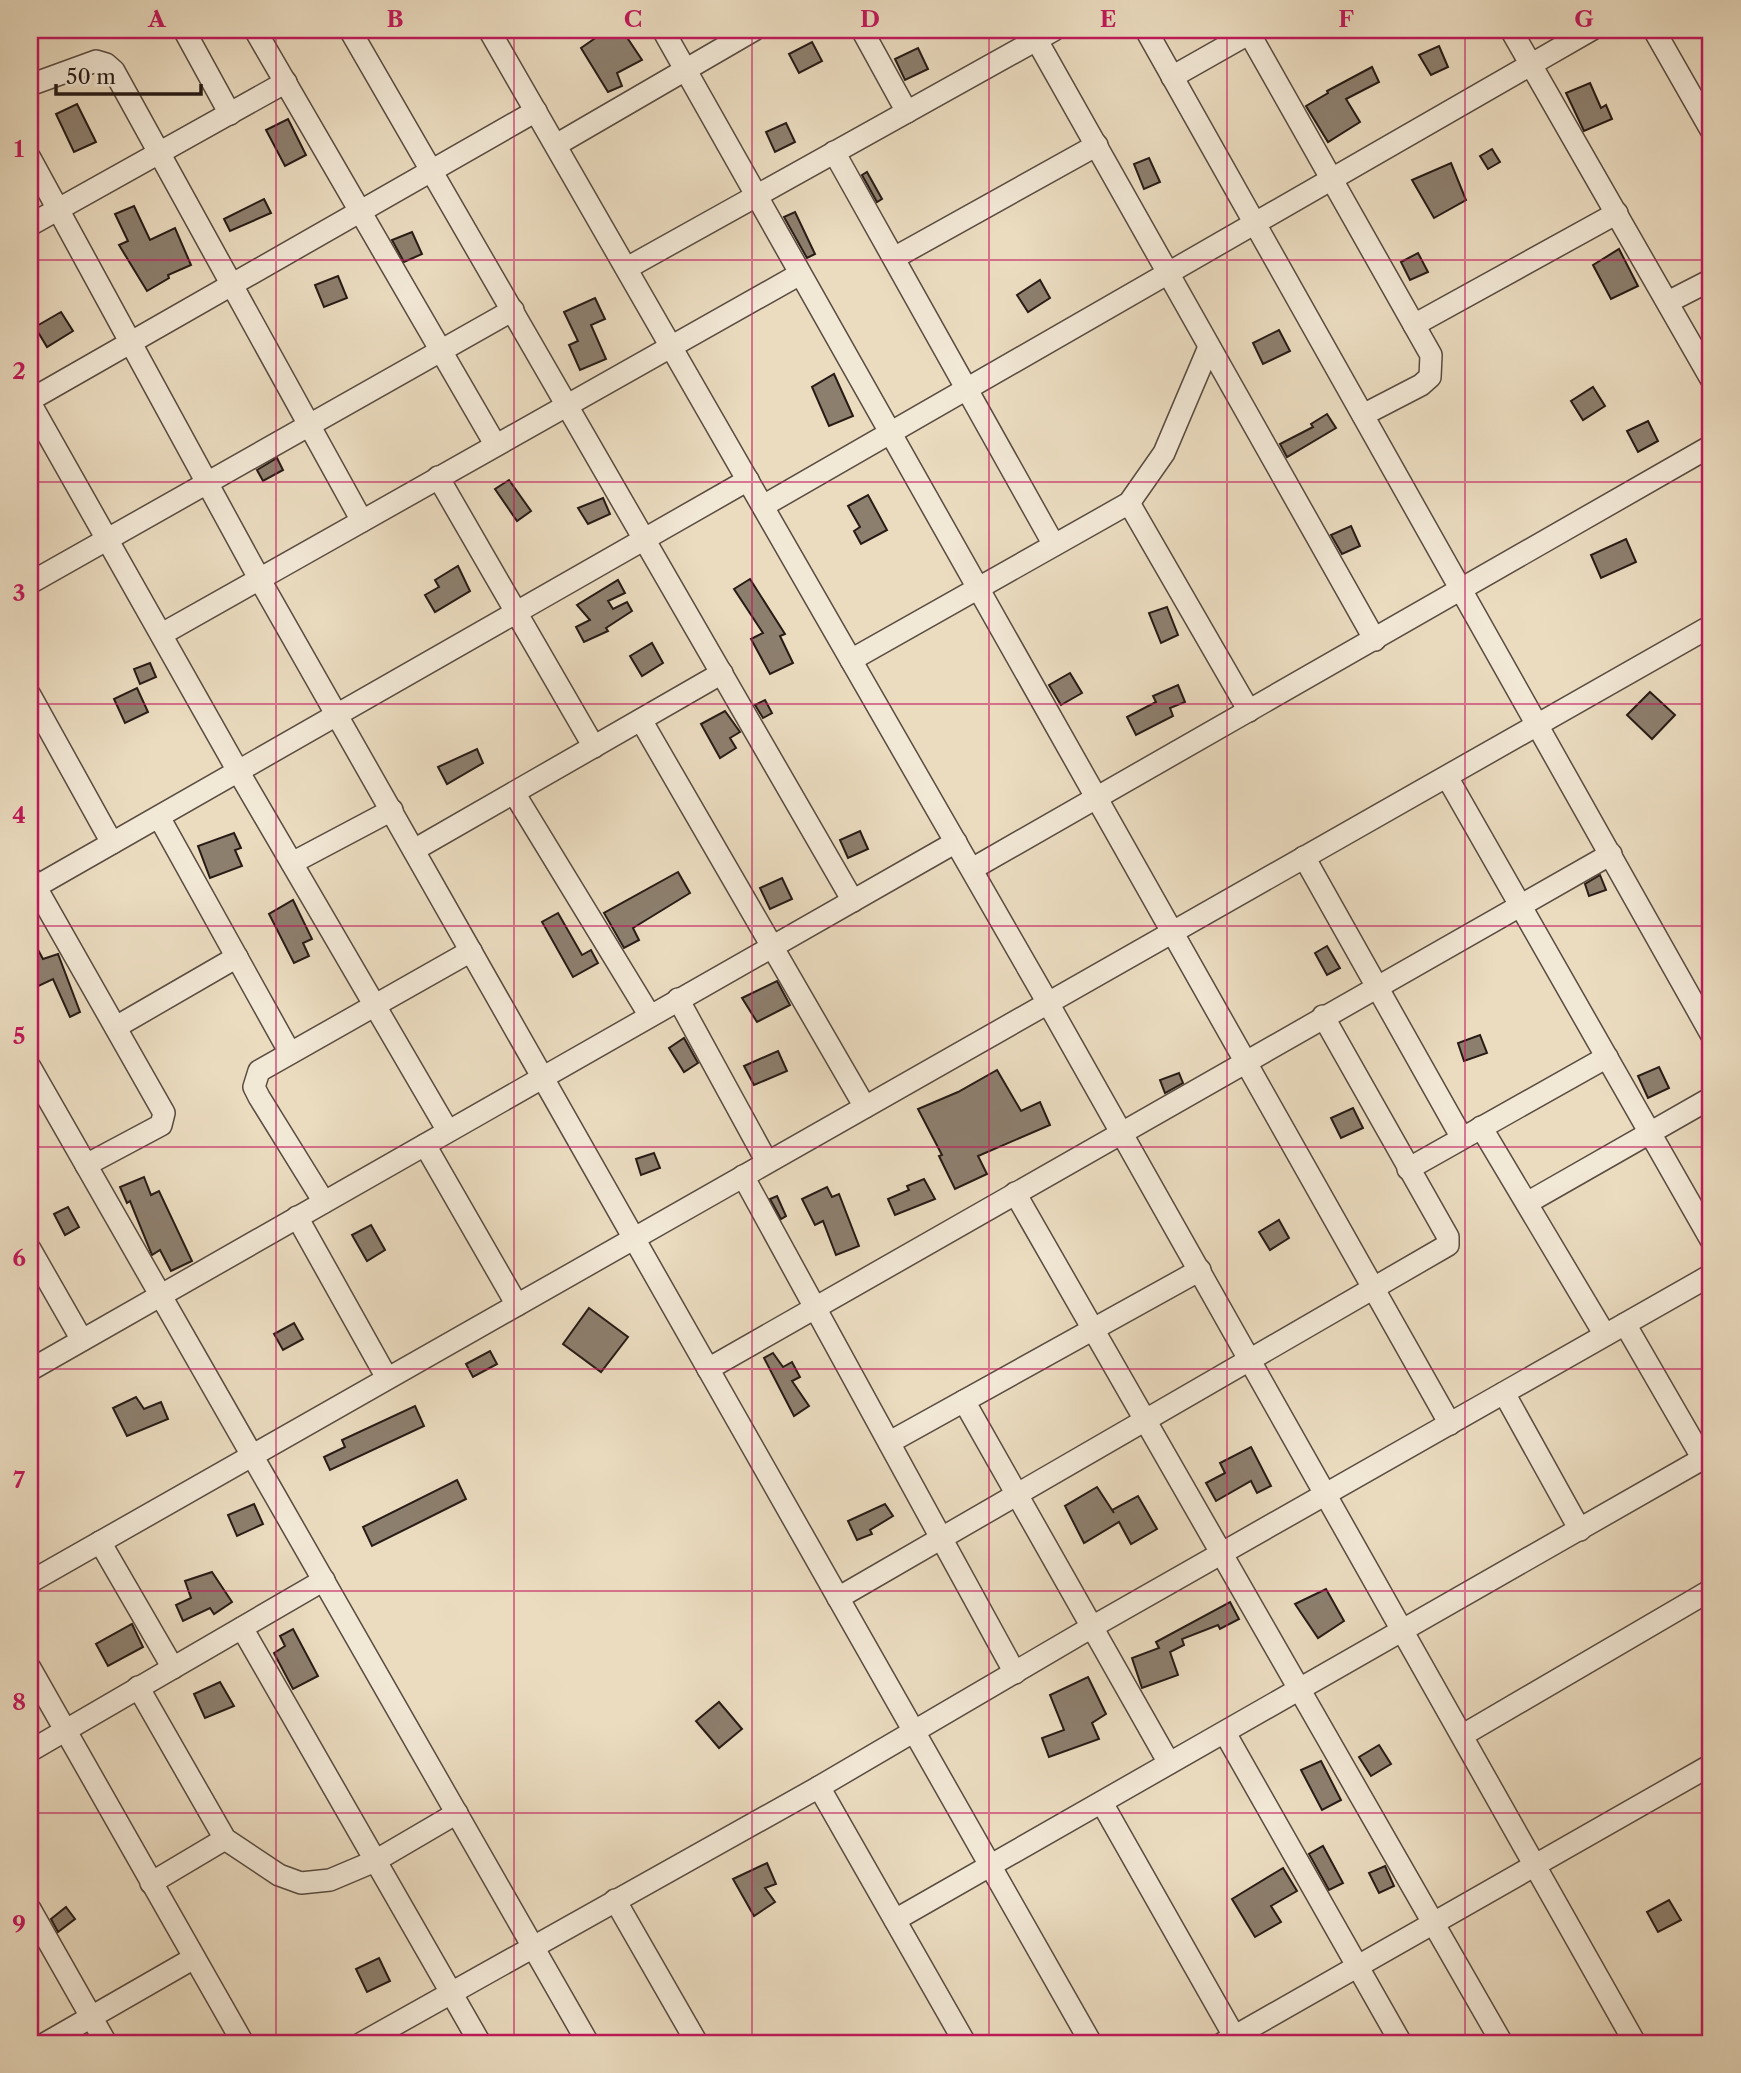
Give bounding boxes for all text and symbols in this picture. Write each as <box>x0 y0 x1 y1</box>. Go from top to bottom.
text: A <box>147 5 167 33</box>
text: B <box>386 5 404 33</box>
text: C <box>624 5 642 33</box>
text: D <box>860 5 880 33</box>
text: E <box>1100 5 1116 33</box>
text: F <box>1338 5 1354 33</box>
text: G <box>1574 5 1594 33</box>
scale bar <box>56 52 201 96</box>
text: 50 m <box>66 64 116 89</box>
text: 1 <box>14 135 25 163</box>
text: 2 <box>12 357 26 385</box>
text: 3 <box>13 579 26 607</box>
text: 4 <box>12 801 26 829</box>
text: 5 <box>13 1022 25 1050</box>
text: 6 <box>12 1244 26 1272</box>
text: 7 <box>13 1466 25 1494</box>
text: 8 <box>12 1688 26 1716</box>
text: 9 <box>12 1910 26 1938</box>

